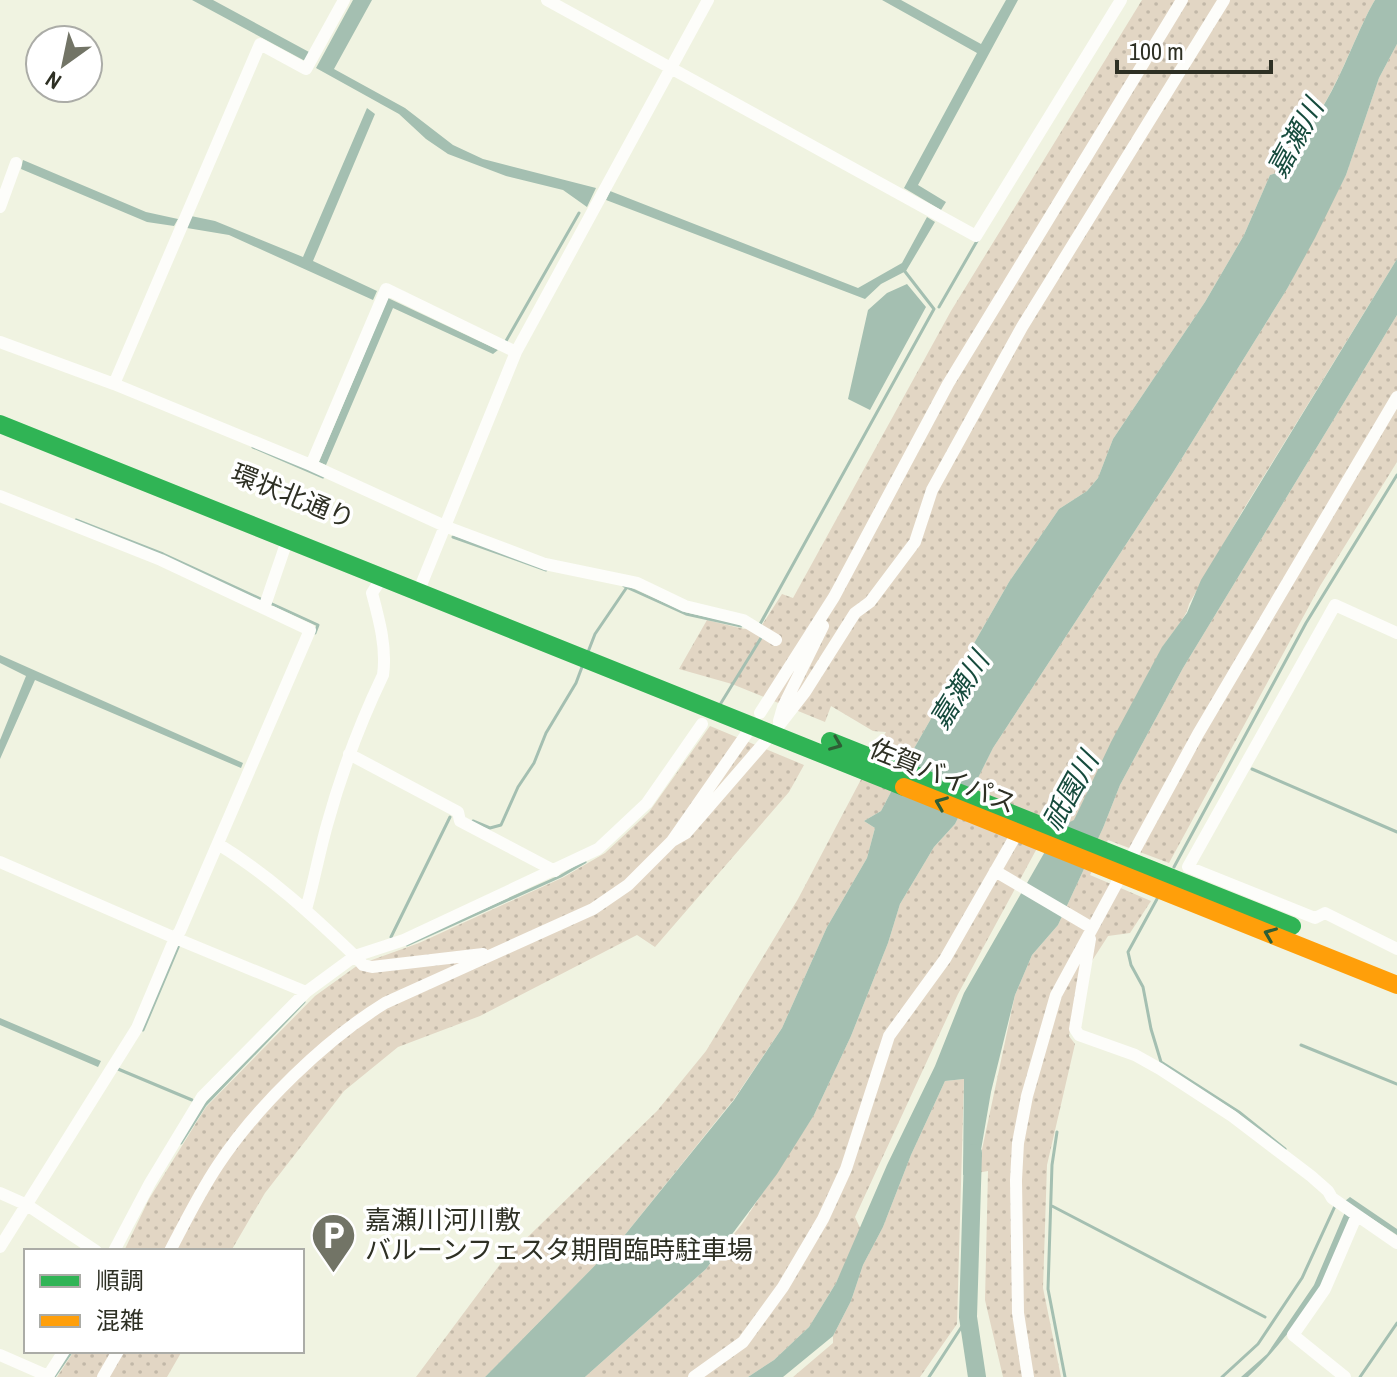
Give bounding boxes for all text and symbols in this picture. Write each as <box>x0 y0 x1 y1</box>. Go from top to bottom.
north arrow <box>24 24 104 104</box>
scale bar <box>1117 24 1271 74</box>
text: 100 m <box>1129 35 1184 67</box>
text: N <box>39 65 67 97</box>
water label: 嘉瀬川 <box>1258 89 1333 184</box>
street label: 環状北通り <box>226 455 360 536</box>
water label: 嘉瀬川 <box>921 642 999 736</box>
street label: 佐賀バイパス <box>865 730 1022 821</box>
one-way arrow <box>828 734 842 750</box>
water label: 祇園川 <box>1033 742 1108 837</box>
one-way arrow <box>935 796 949 812</box>
one-way arrow <box>1264 927 1278 944</box>
place label: 嘉瀬川河川敷 バルーンフェスタ期間臨時駐車場 <box>365 1202 753 1267</box>
parking icon: 嘉瀬川河川敷 バルーンフェスタ期間臨時駐車場 <box>310 1211 358 1274</box>
legend <box>24 1249 304 1353</box>
text: 順調 <box>96 1264 144 1296</box>
text: 混雑 <box>96 1304 144 1336</box>

